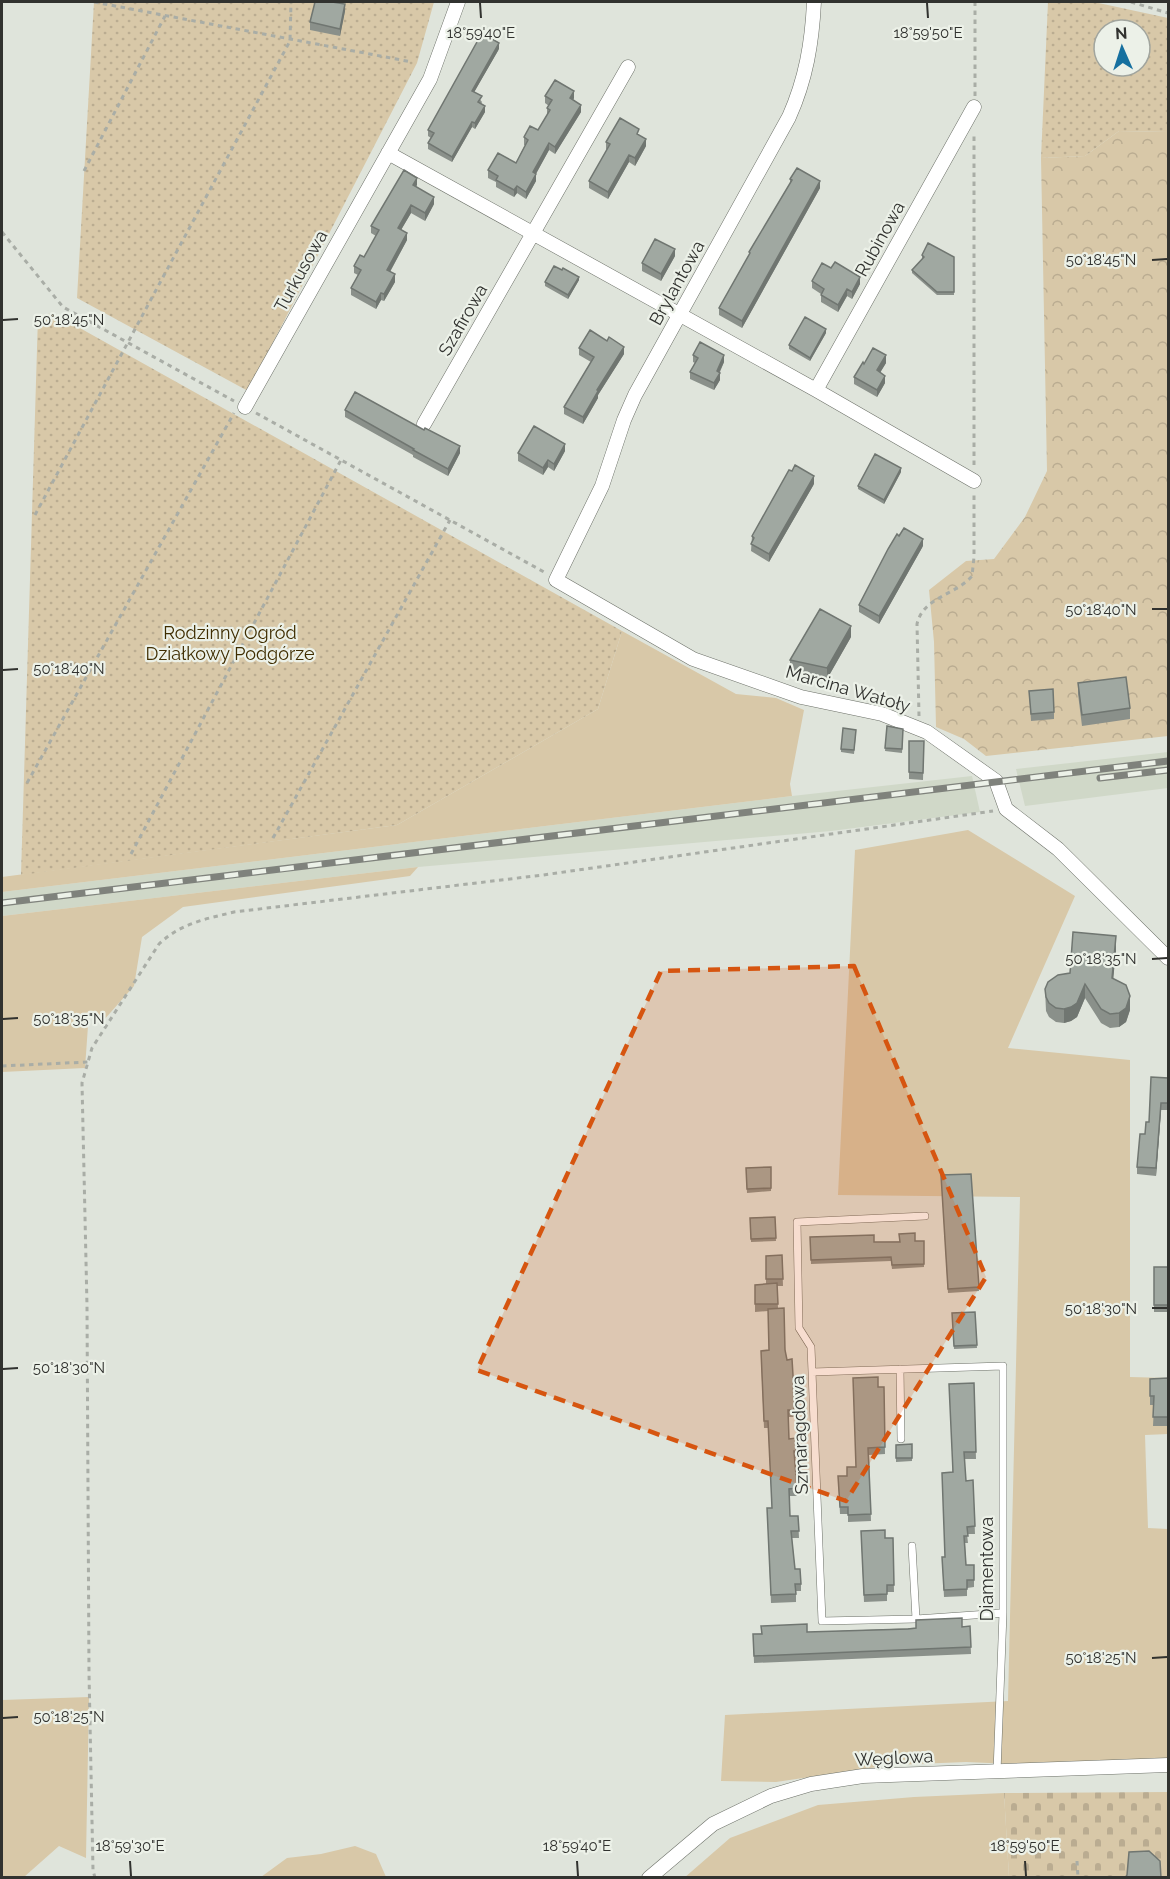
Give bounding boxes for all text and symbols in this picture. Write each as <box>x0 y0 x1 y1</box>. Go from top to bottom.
north arrow <box>1092 18 1152 78</box>
text: 18°59'40"E <box>447 24 515 42</box>
text: 18°59'50"E <box>893 24 963 42</box>
text: N <box>1115 24 1128 43</box>
street label: Rubinowa <box>850 198 909 280</box>
street label: Turkusowa <box>270 226 332 315</box>
street label: Brylantowa <box>645 237 708 329</box>
text: 50°18'45"N <box>1066 251 1136 269</box>
street label: Szafirowa <box>434 280 491 359</box>
text: 50°18'45"N <box>34 311 104 329</box>
text: 50°18'40"N <box>1065 601 1137 619</box>
park label: Rodzinny Ogród Działkowy Podgórze <box>146 622 315 664</box>
text: 50°18'40"N <box>33 660 105 678</box>
street label: Marcina Watoły <box>783 661 913 716</box>
text: 50°18'35"N <box>1065 950 1137 968</box>
text: 50°18'35"N <box>33 1010 105 1028</box>
text: 50°18'30"N <box>1065 1300 1137 1318</box>
text: 50°18'30"N <box>33 1359 105 1377</box>
street label: Szmaragdowa <box>787 1375 812 1495</box>
street label: Diamentowa <box>976 1517 997 1621</box>
text: 50°18'25"N <box>1065 1649 1137 1667</box>
text: 50°18'25"N <box>33 1708 105 1726</box>
street label: Węglowa <box>854 1745 934 1770</box>
text: 18°59'30"E <box>95 1837 165 1855</box>
text: 18°59'40"E <box>543 1837 611 1855</box>
text: 18°59'50"E <box>990 1837 1060 1855</box>

